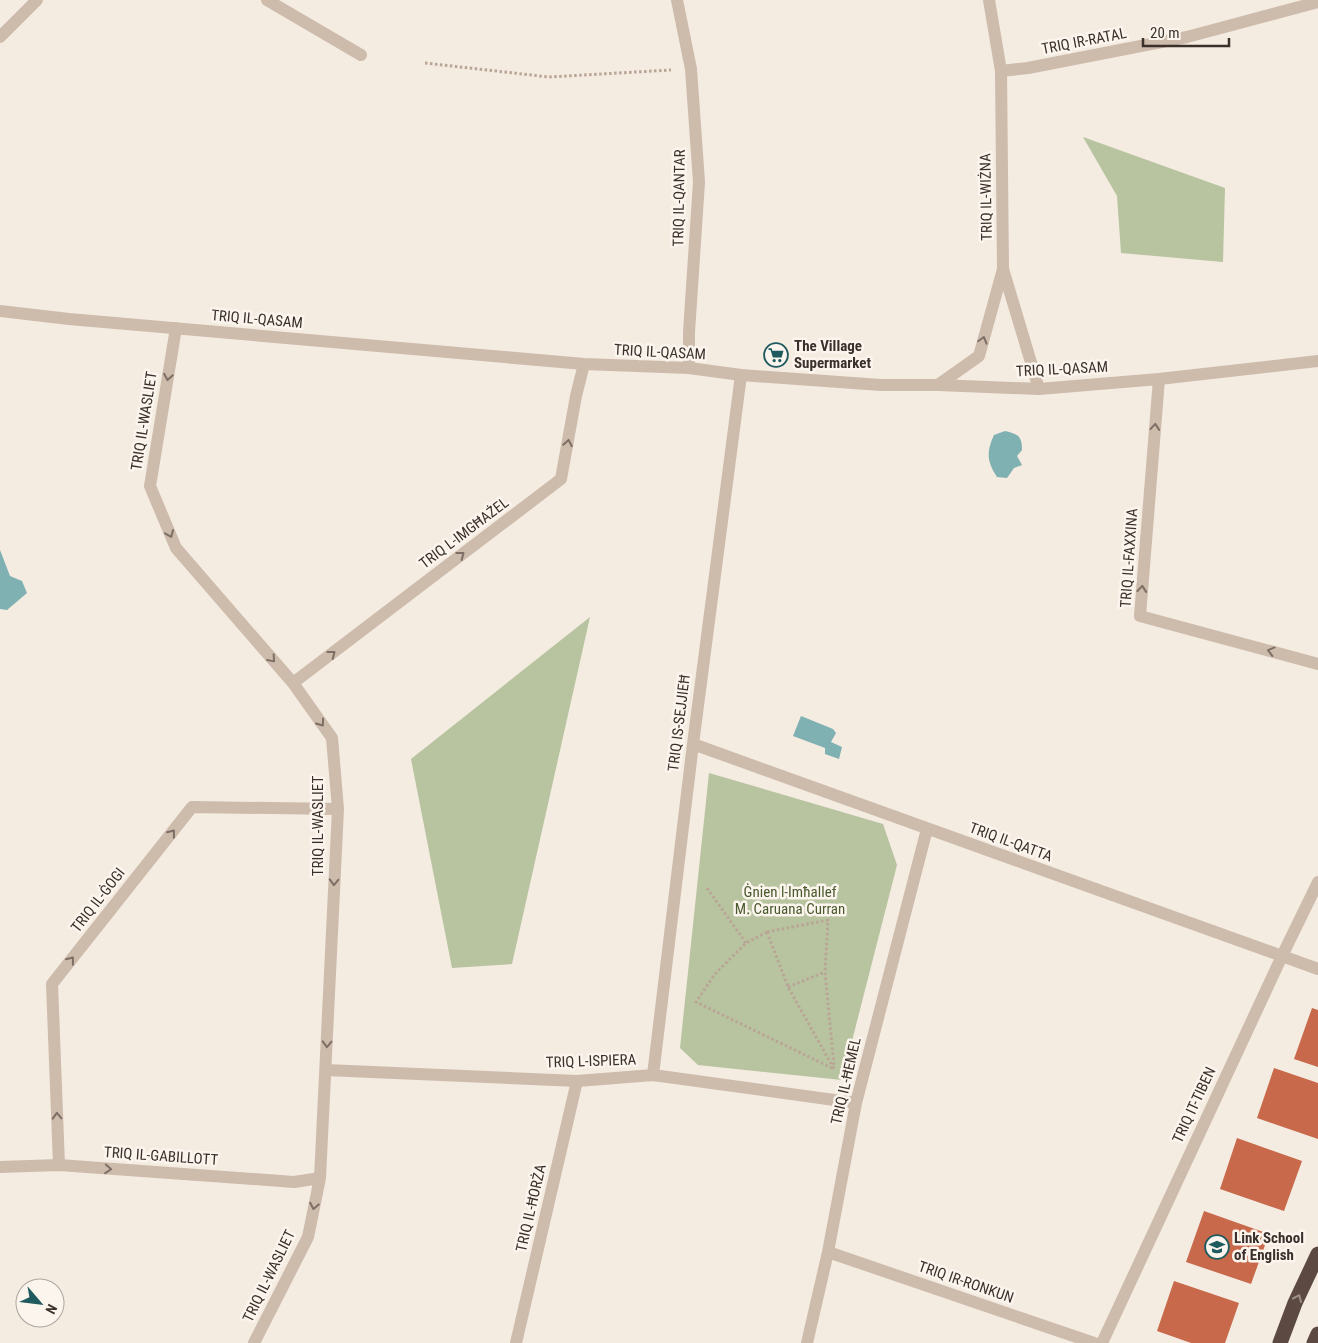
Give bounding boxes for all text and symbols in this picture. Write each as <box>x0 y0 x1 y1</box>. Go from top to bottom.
scale bar <box>1143 15 1229 47</box>
street label: TRIQ IR-RATAL <box>1040 24 1128 58</box>
text: 20 m <box>1150 24 1180 42</box>
street label: TRIQ IL-QANTAR <box>669 149 689 247</box>
street label: TRIQ IL-WIŻNA <box>976 153 996 241</box>
street label: TRIQ IL-QASAM <box>210 306 304 332</box>
one-way arrow <box>978 336 988 344</box>
place label: The Village Supermarket <box>794 337 871 372</box>
street label: TRIQ IL-QASAM <box>614 341 706 363</box>
supermarket icon: The Village Supermarket <box>763 342 789 368</box>
street label: TRIQ IL-QASAM <box>1016 358 1108 380</box>
street label: TRIQ IL-WASLIET <box>127 370 161 472</box>
one-way arrow <box>164 372 174 381</box>
one-way arrow <box>1150 423 1161 431</box>
one-way arrow <box>562 439 572 448</box>
street label: TRIQ L-IMGĦAŻEL <box>416 494 512 572</box>
street label: TRIQ IL-FAXXINA <box>1117 507 1141 608</box>
one-way arrow <box>164 529 174 537</box>
one-way arrow <box>455 553 464 561</box>
one-way arrow <box>1137 585 1148 593</box>
one-way arrow <box>1266 646 1275 657</box>
one-way arrow <box>326 651 336 660</box>
one-way arrow <box>266 653 275 662</box>
street label: TRIQ IS-SEJJIEĦ <box>664 674 694 772</box>
one-way arrow <box>315 717 324 727</box>
street label: TRIQ IL-WASLIET <box>309 776 327 876</box>
street label: TRIQ IL-QATTA <box>967 819 1055 865</box>
one-way arrow <box>166 830 174 839</box>
street label: TRIQ IL-ĠOGI <box>67 864 129 936</box>
one-way arrow <box>329 878 340 886</box>
park label: Ġnien l-Imħallef M. Caruana Curran <box>735 883 845 918</box>
one-way arrow <box>65 957 74 966</box>
street label: TRIQ IL-ĦEMEL <box>827 1036 865 1126</box>
one-way arrow <box>322 1040 333 1048</box>
street label: TRIQ L-ISPIERA <box>545 1050 637 1072</box>
street label: TRIQ IT-TIBEN <box>1169 1064 1219 1146</box>
one-way arrow <box>52 1112 63 1120</box>
street label: TRIQ IL-GABILLOTT <box>103 1143 219 1169</box>
street label: TRIQ IL-ĦORŻA <box>512 1162 550 1254</box>
one-way arrow <box>104 1163 112 1174</box>
one-way arrow <box>310 1202 320 1210</box>
street label: TRIQ IL-WASLIET <box>239 1227 299 1325</box>
place label: Link School of English <box>1234 1229 1304 1264</box>
school or university icon: Link School of English <box>1204 1234 1230 1260</box>
street label: TRIQ IR-RONKUN <box>916 1257 1016 1307</box>
north arrow <box>15 1278 65 1328</box>
one-way arrow <box>1291 1294 1302 1303</box>
text: N <box>42 1302 61 1317</box>

